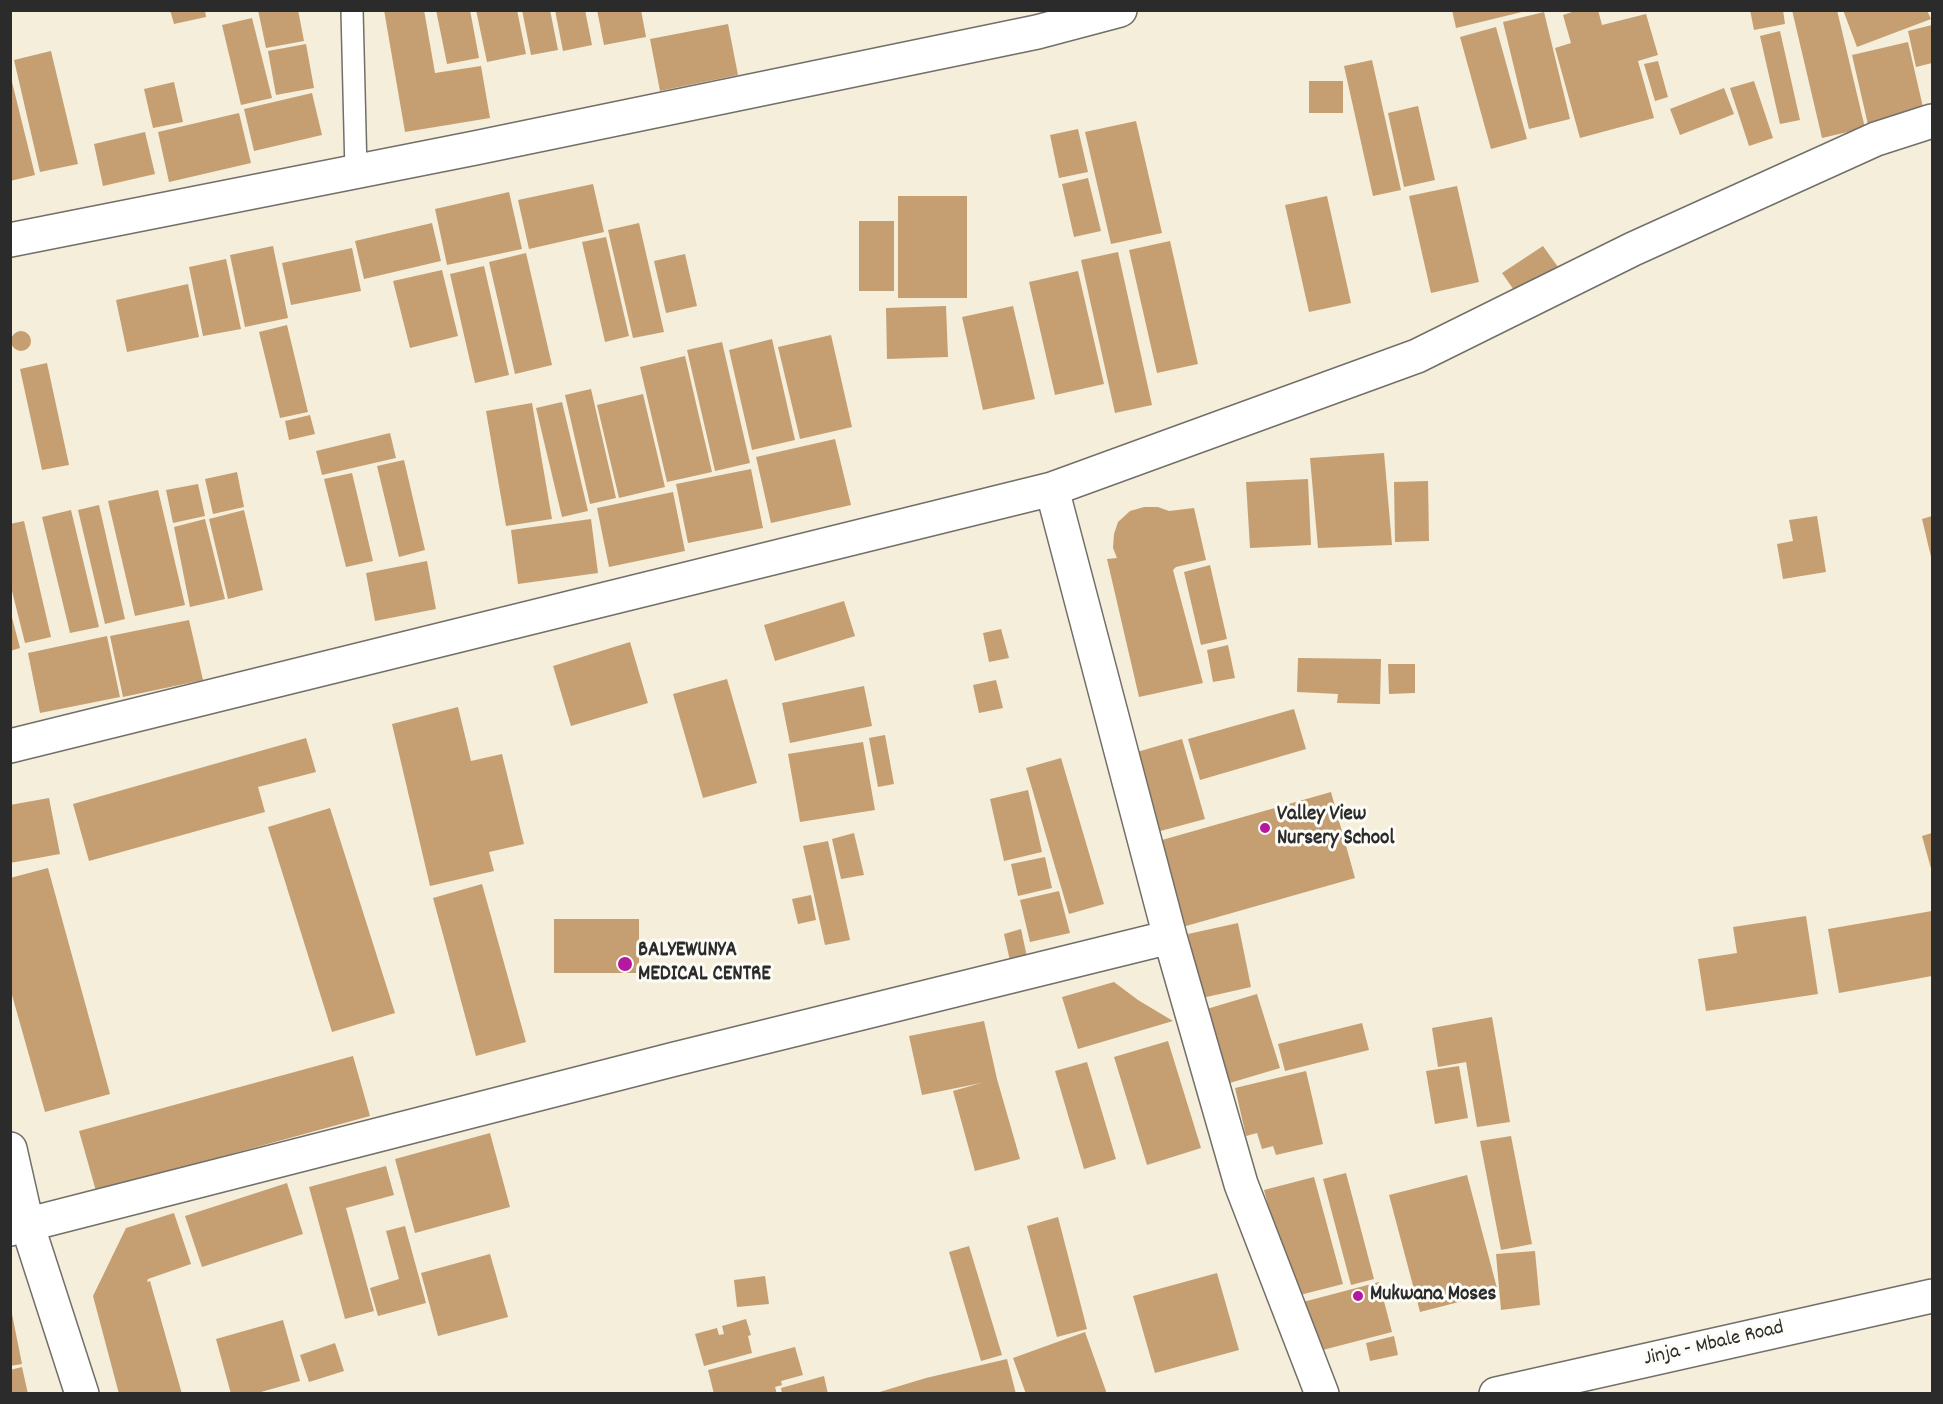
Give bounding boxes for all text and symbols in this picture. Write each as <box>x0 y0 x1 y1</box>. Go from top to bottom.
place label: Valley View Nursery School <box>1277 803 1394 853</box>
marker: Valley View Nursery School <box>1258 821 1272 835</box>
place label: BALYEWUNYA MEDICAL CENTRE <box>638 939 771 989</box>
marker: BALYEWUNYA MEDICAL CENTRE <box>616 955 634 973</box>
place label: Mukwana Moses <box>1370 1283 1496 1309</box>
marker: Mukwana Moses <box>1351 1289 1365 1303</box>
street label: Jinja - Mbale Road <box>1642 1317 1786 1373</box>

